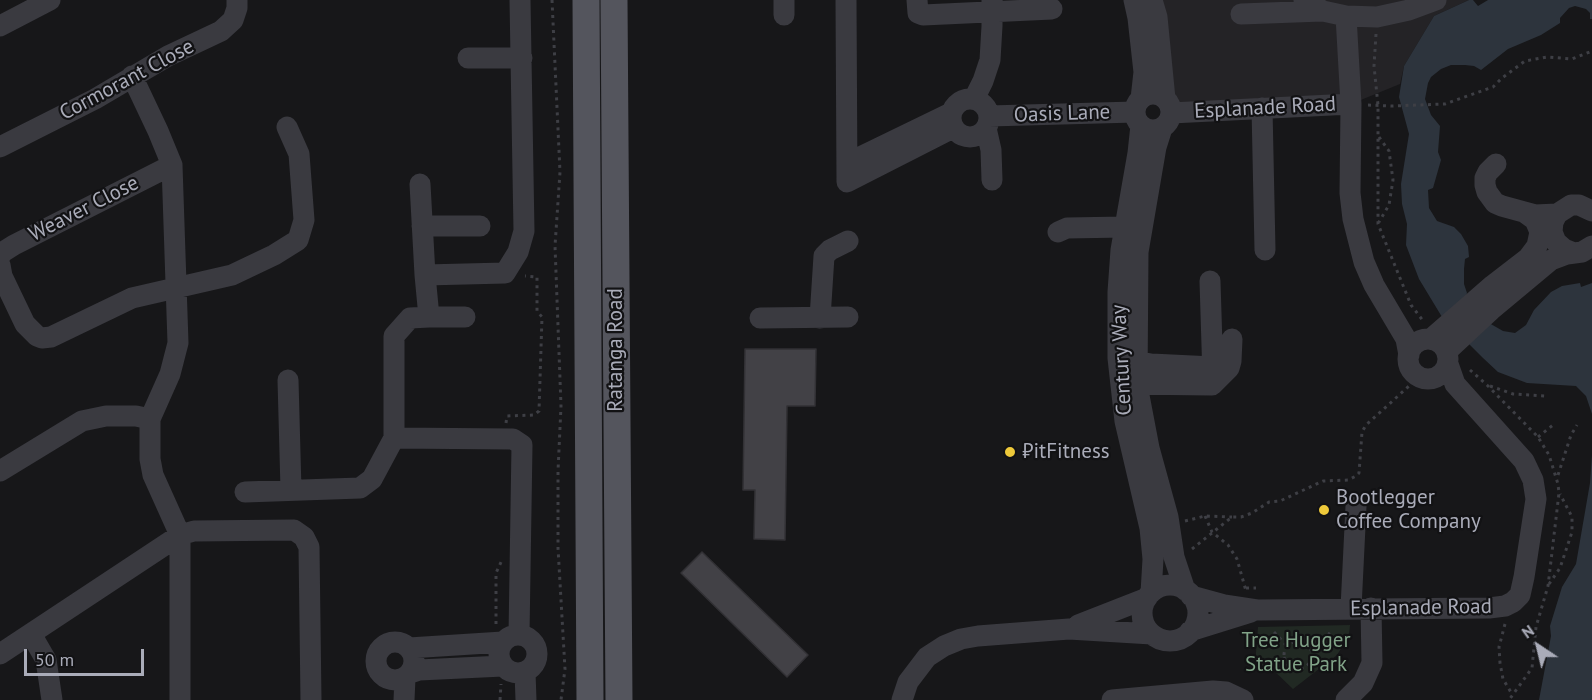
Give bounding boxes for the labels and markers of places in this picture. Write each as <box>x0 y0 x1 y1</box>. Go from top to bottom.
place label: ₿itFitness <box>1022 439 1110 465</box>
marker: ₿itFitness <box>1003 445 1017 459</box>
place label: Bootlegger Coffee Company <box>1336 485 1481 535</box>
marker: Bootlegger Coffee Company <box>1317 503 1331 517</box>

